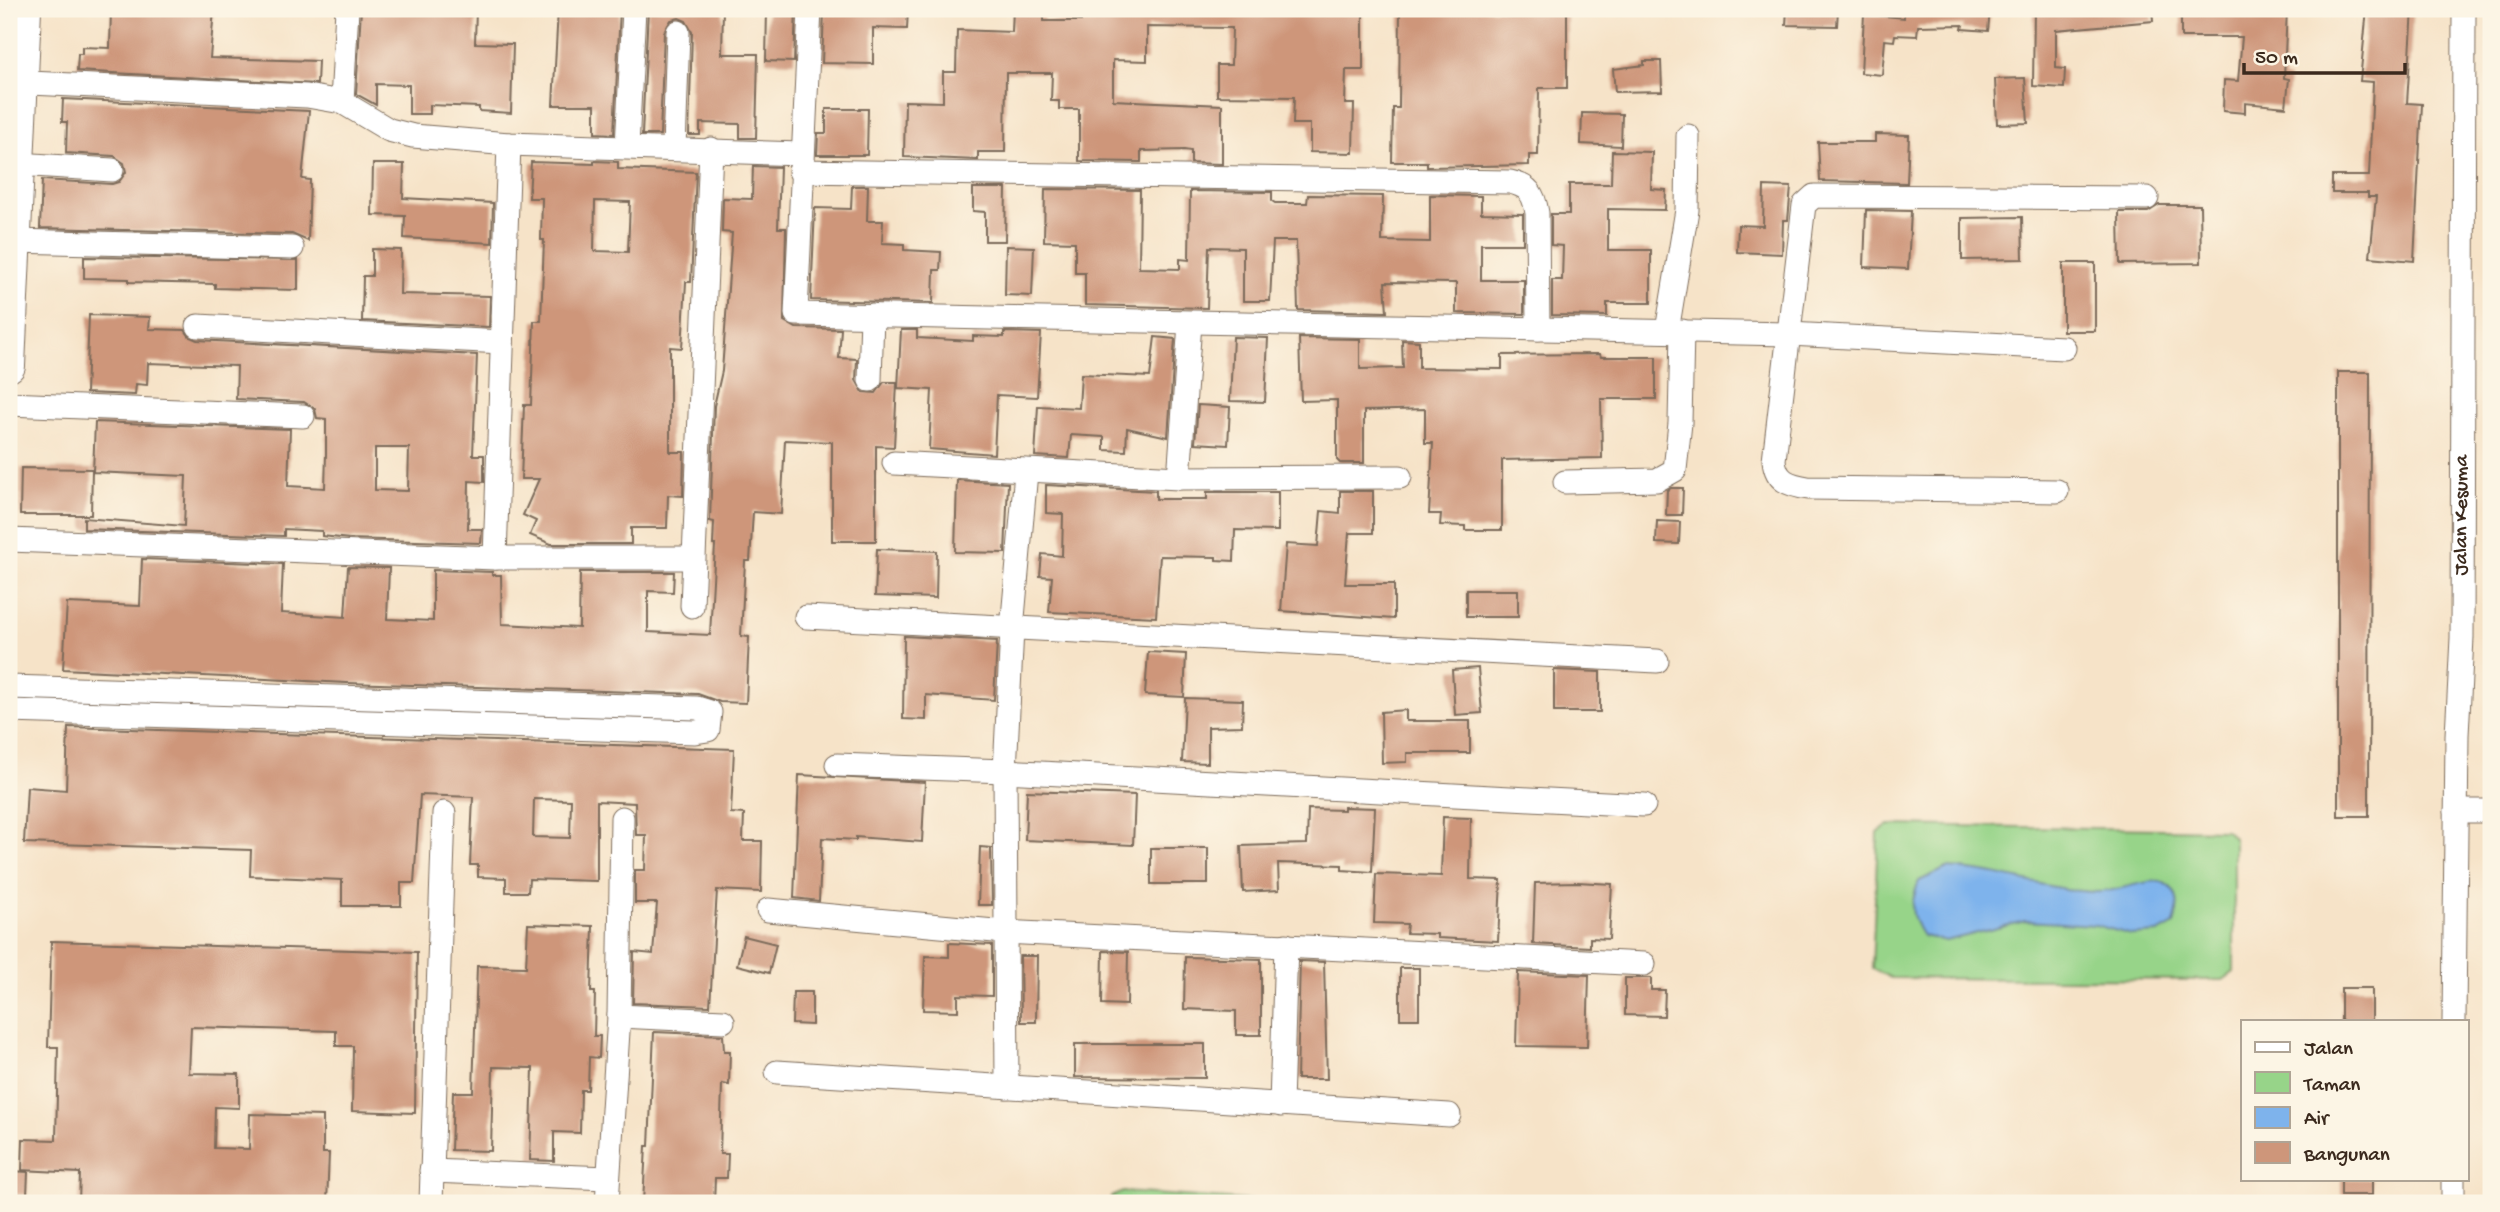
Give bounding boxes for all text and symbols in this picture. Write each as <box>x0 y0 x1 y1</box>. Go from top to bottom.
scale bar <box>2244 32 2406 76</box>
text: 50 m <box>2255 47 2298 72</box>
street label: Jalan Kesuma <box>2450 453 2475 576</box>
legend <box>2241 1020 2468 1180</box>
text: Jalan <box>2304 1038 2353 1063</box>
text: Taman <box>2303 1074 2360 1099</box>
text: Air <box>2304 1108 2330 1133</box>
text: Bangunan <box>2303 1144 2390 1169</box>

